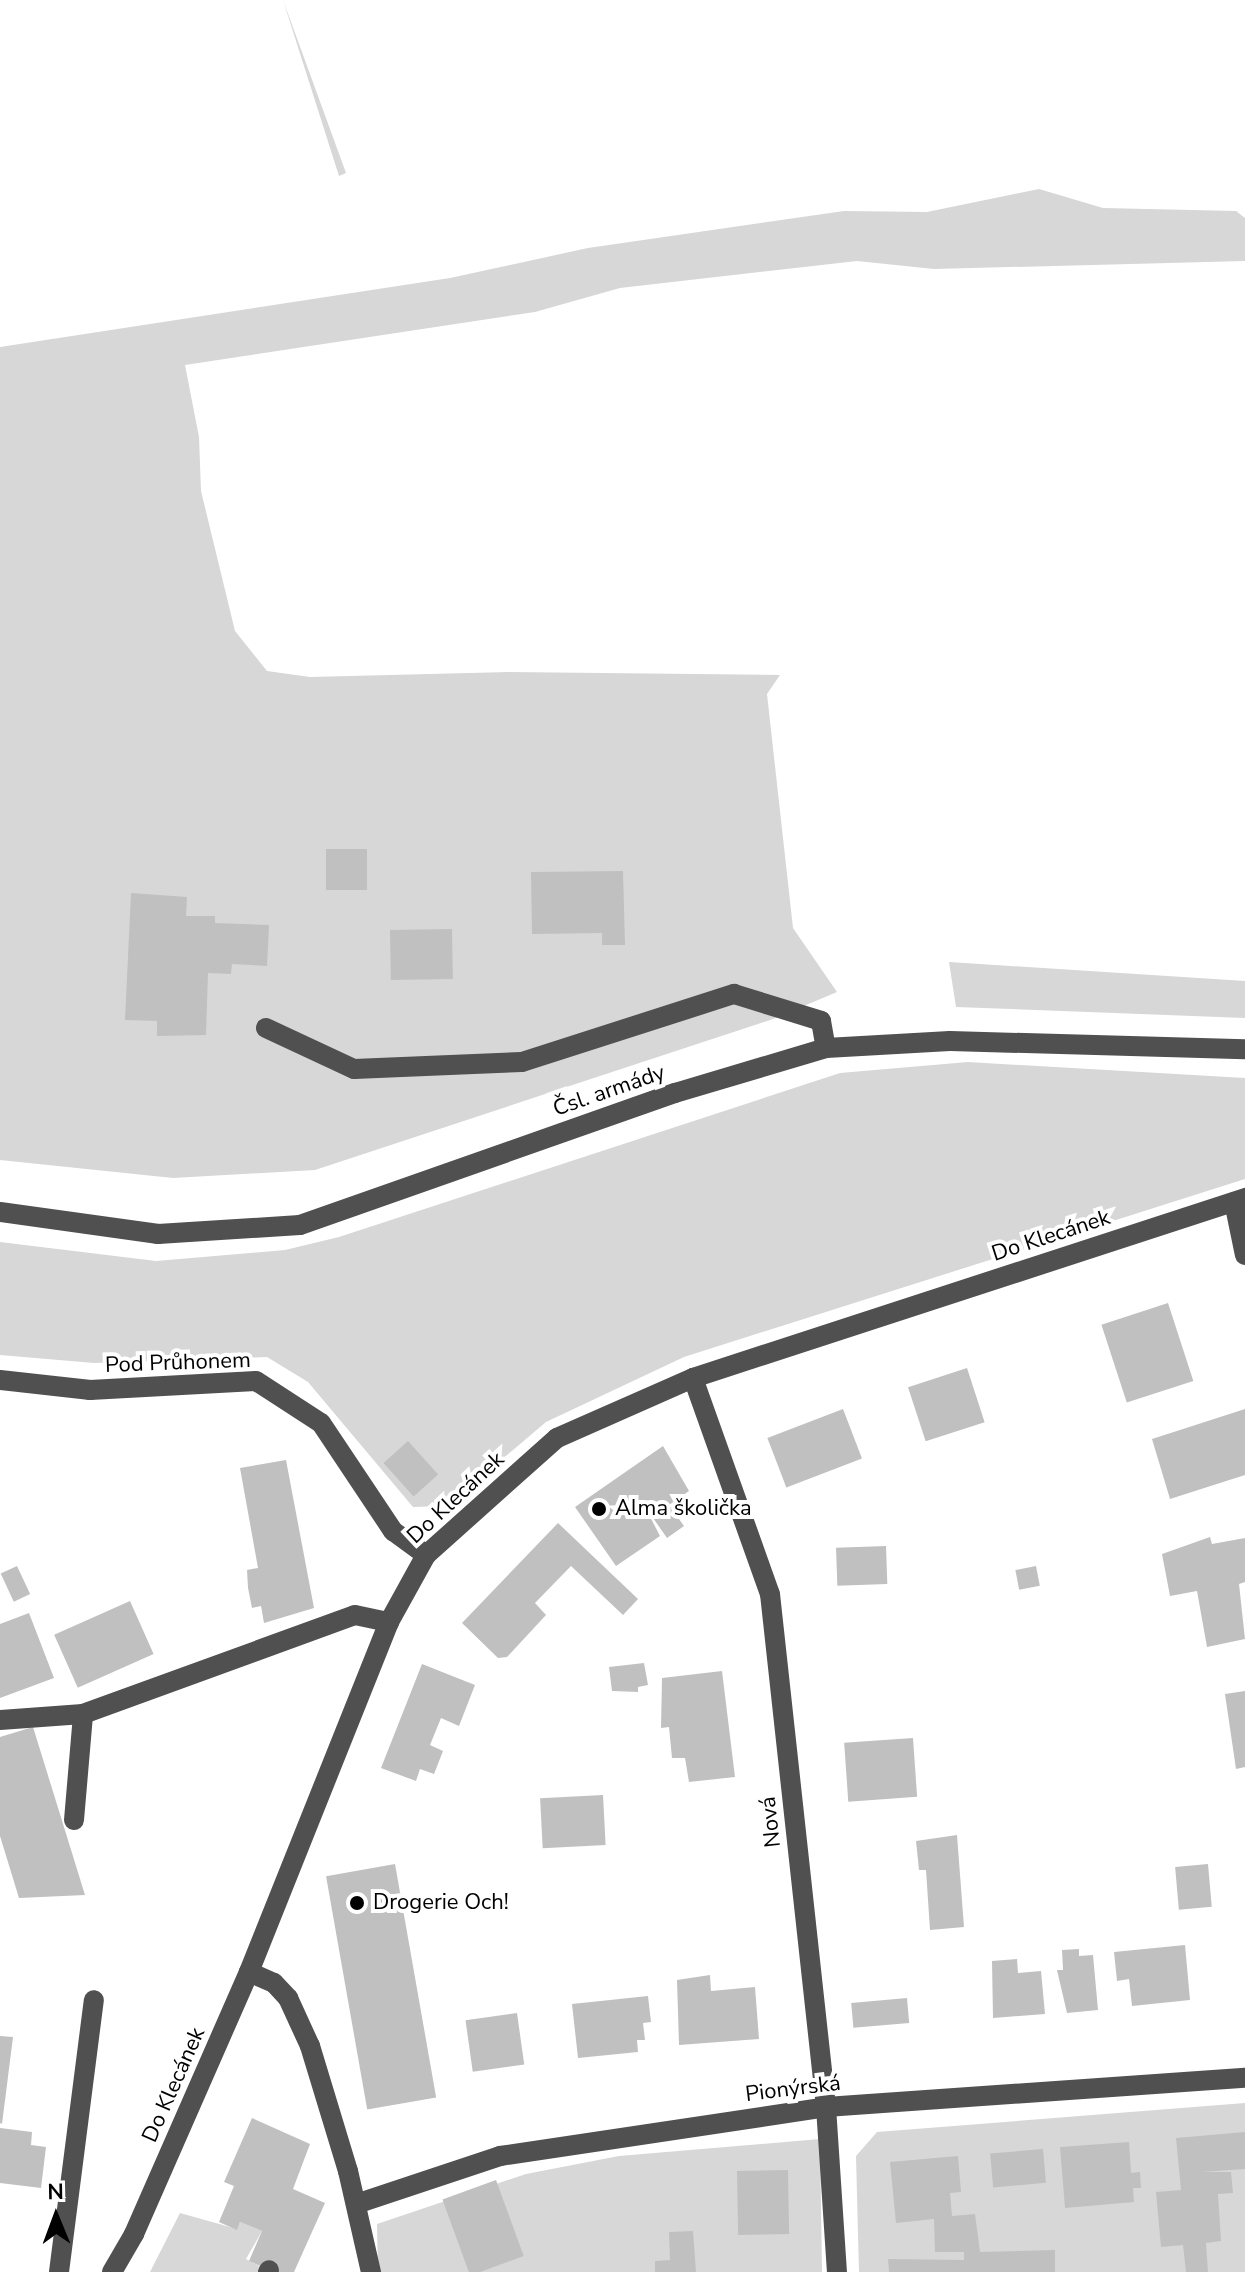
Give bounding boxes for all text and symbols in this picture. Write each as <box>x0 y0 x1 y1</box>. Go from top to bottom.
street label: Čsl. armády <box>550 1060 668 1122</box>
street label: Do Klecánek <box>988 1204 1114 1268</box>
street label: Pod Průhonem <box>105 1347 251 1379</box>
street label: Do Klecánek <box>402 1446 510 1550</box>
place label: Alma školička <box>615 1496 752 1522</box>
marker: Alma školička <box>590 1500 608 1518</box>
street label: Nová <box>755 1795 787 1849</box>
place label: Drogerie Och! <box>373 1890 509 1916</box>
marker: Drogerie Och! <box>348 1894 366 1912</box>
street label: Do Klecánek <box>137 2023 211 2147</box>
street label: Pionýrská <box>744 2070 842 2108</box>
north arrow <box>16 2176 96 2256</box>
text: N <box>47 2177 64 2207</box>

